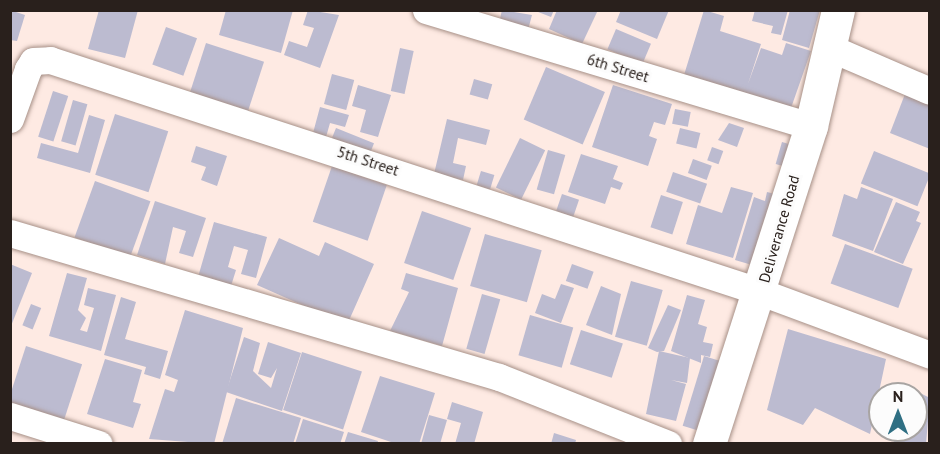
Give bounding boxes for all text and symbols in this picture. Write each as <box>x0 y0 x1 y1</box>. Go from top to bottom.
street label: 6th Street <box>585 50 651 86</box>
street label: 5th Street <box>335 143 401 179</box>
street label: Deliverance Road <box>755 173 803 285</box>
north arrow <box>868 382 928 442</box>
text: N <box>893 386 903 406</box>

